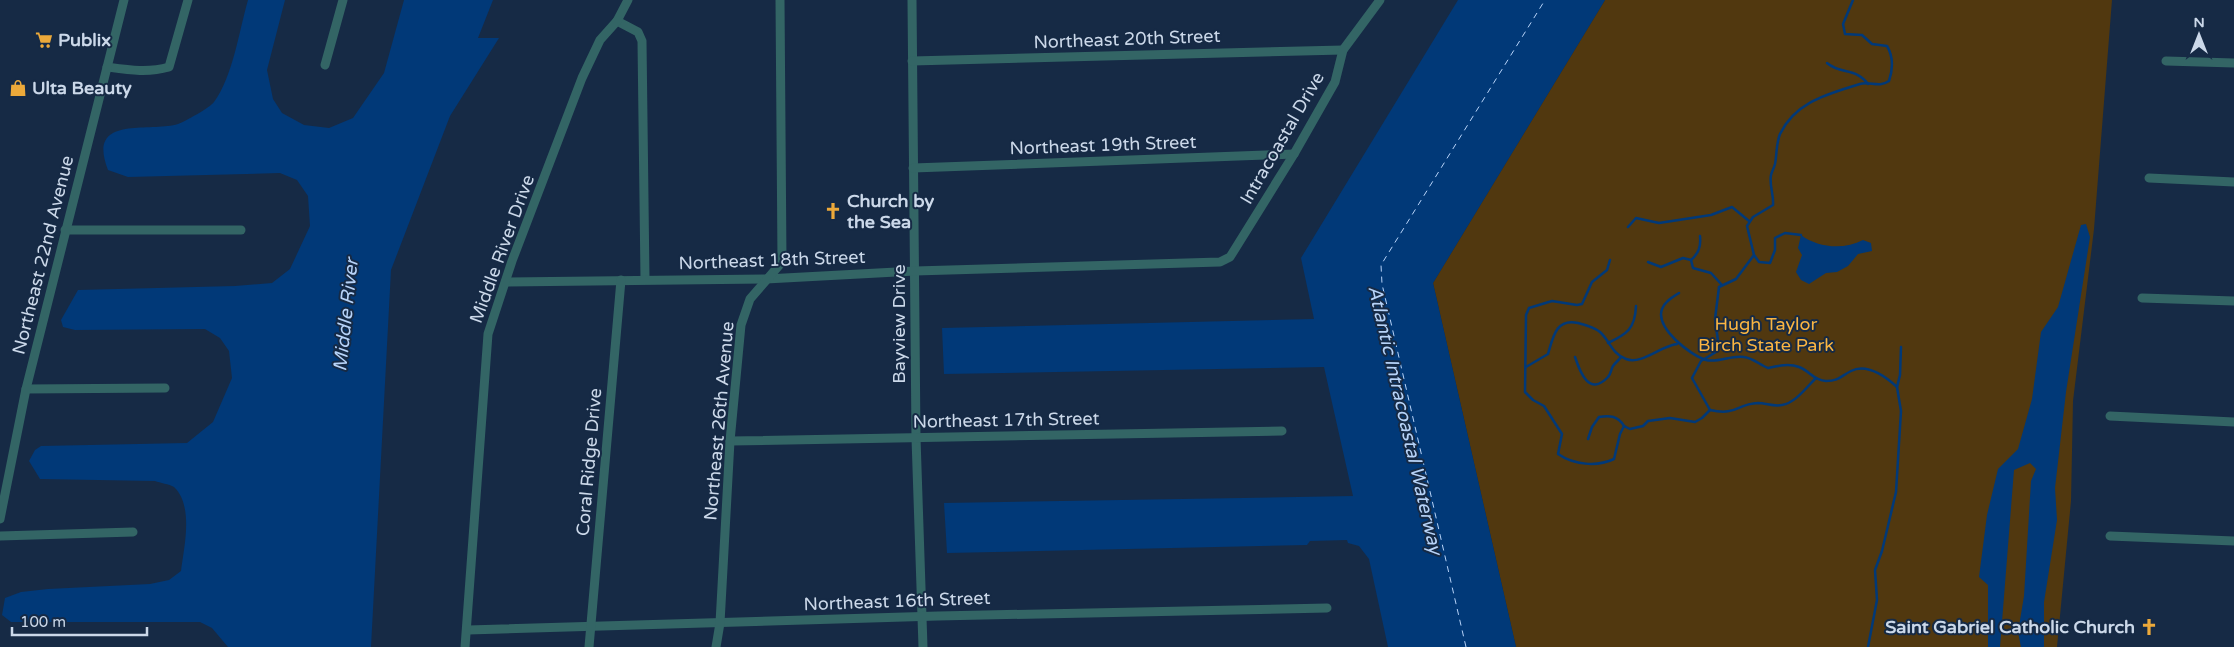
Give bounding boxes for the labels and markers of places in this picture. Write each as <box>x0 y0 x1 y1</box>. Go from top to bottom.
place label: Publix <box>58 29 111 51</box>
supermarket icon: Publix <box>34 30 54 50</box>
place label: Ulta Beauty <box>32 77 132 99</box>
shop icon: Ulta Beauty <box>8 78 28 98</box>
place label: Church by the Sea <box>847 190 934 233</box>
church icon: Church by the Sea <box>823 201 843 221</box>
place label: Saint Gabriel Catholic Church <box>1885 616 2135 638</box>
church icon: Saint Gabriel Catholic Church <box>2139 617 2159 637</box>

